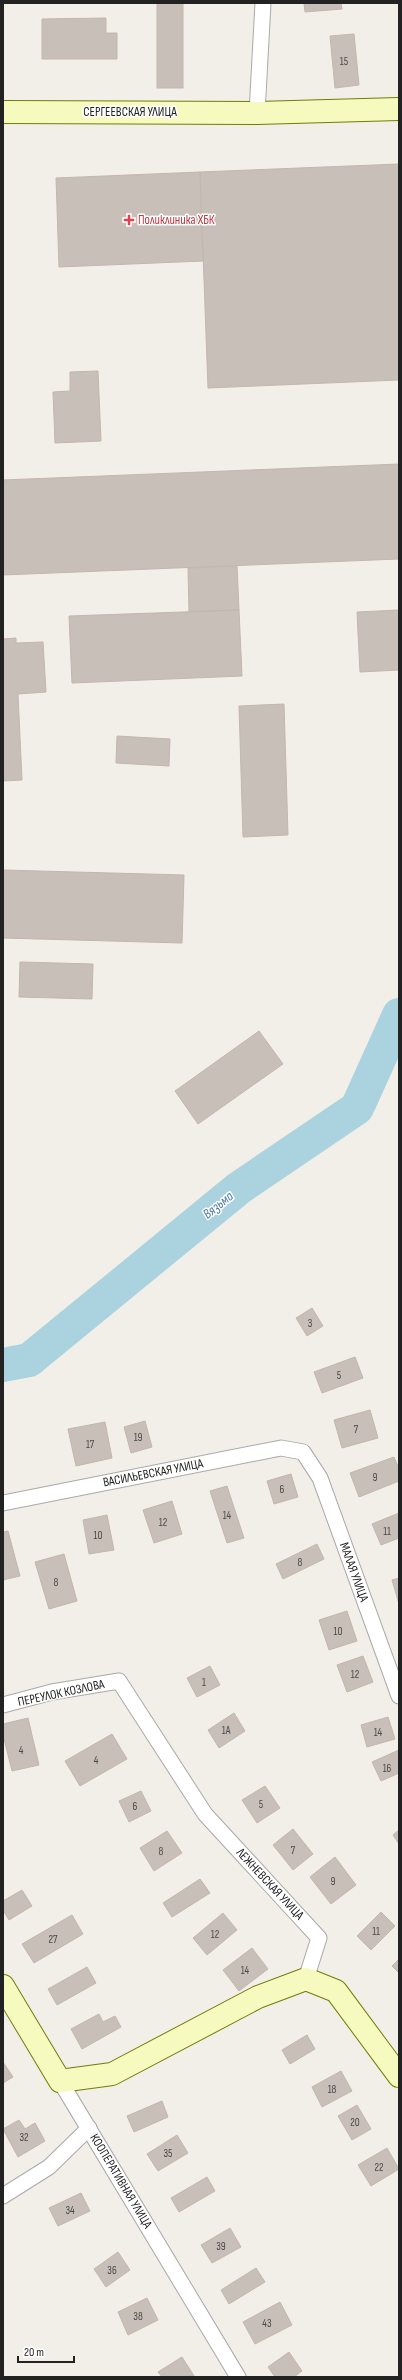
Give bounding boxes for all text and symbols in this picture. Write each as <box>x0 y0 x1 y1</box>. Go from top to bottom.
house number: 15 <box>340 55 348 68</box>
street label: СЕРГЕЕВСКАЯ УЛИЦА <box>83 104 177 120</box>
place label: Поликлиника ХБК <box>138 212 215 228</box>
marker: Поликлиника ХБК <box>123 214 135 226</box>
water label: Вязьма <box>199 1187 237 1222</box>
house number: 3 <box>308 1317 313 1330</box>
house number: 5 <box>337 1369 341 1382</box>
house number: 7 <box>354 1423 359 1436</box>
house number: 19 <box>134 1431 142 1444</box>
house number: 17 <box>86 1438 95 1451</box>
street label: ВАСИЛЬЕВСКАЯ УЛИЦА <box>102 1455 205 1491</box>
house number: 9 <box>373 1471 378 1484</box>
house number: 6 <box>280 1483 285 1496</box>
house number: 14 <box>223 1509 232 1522</box>
house number: 12 <box>159 1516 168 1529</box>
house number: 11 <box>383 1525 391 1538</box>
house number: 10 <box>94 1529 102 1542</box>
street label: МАЛАЯ УЛИЦА <box>336 1540 372 1604</box>
house number: 8 <box>298 1556 303 1569</box>
house number: 8 <box>54 1576 59 1589</box>
house number: 10 <box>334 1625 342 1638</box>
house number: 12 <box>351 1668 360 1681</box>
street label: ПЕРЕУЛОК КОЗЛОВА <box>16 1676 106 1710</box>
house number: 1 <box>202 1676 206 1689</box>
house number: 1А <box>222 1724 231 1737</box>
house number: 14 <box>374 1726 383 1739</box>
house number: 4 <box>19 1744 24 1757</box>
house number: 4 <box>94 1754 99 1767</box>
house number: 16 <box>383 1762 392 1775</box>
house number: 5 <box>259 1798 263 1811</box>
house number: 6 <box>133 1800 138 1813</box>
street label: ЛЕЖНЕВСКАЯ УЛИЦА <box>232 1844 308 1923</box>
house number: 7 <box>291 1844 296 1857</box>
house number: 8 <box>159 1845 164 1858</box>
house number: 9 <box>331 1875 336 1888</box>
house number: 11 <box>372 1925 380 1938</box>
house number: 12 <box>211 1928 220 1941</box>
house number: 27 <box>49 1933 58 1946</box>
house number: 14 <box>241 1964 250 1977</box>
house number: 18 <box>328 2083 337 2096</box>
house number: 20 <box>350 2116 360 2129</box>
house number: 32 <box>19 2131 29 2144</box>
street label: КООПЕРАТИВНАЯ УЛИЦА <box>86 2131 156 2232</box>
house number: 35 <box>163 2147 173 2160</box>
house number: 22 <box>374 2161 384 2174</box>
house number: 34 <box>65 2204 75 2217</box>
house number: 39 <box>216 2240 226 2253</box>
house number: 36 <box>107 2264 117 2277</box>
house number: 38 <box>133 2310 143 2323</box>
house number: 43 <box>262 2317 272 2330</box>
scale bar <box>18 2338 74 2364</box>
text: 20 m <box>24 2345 44 2360</box>

